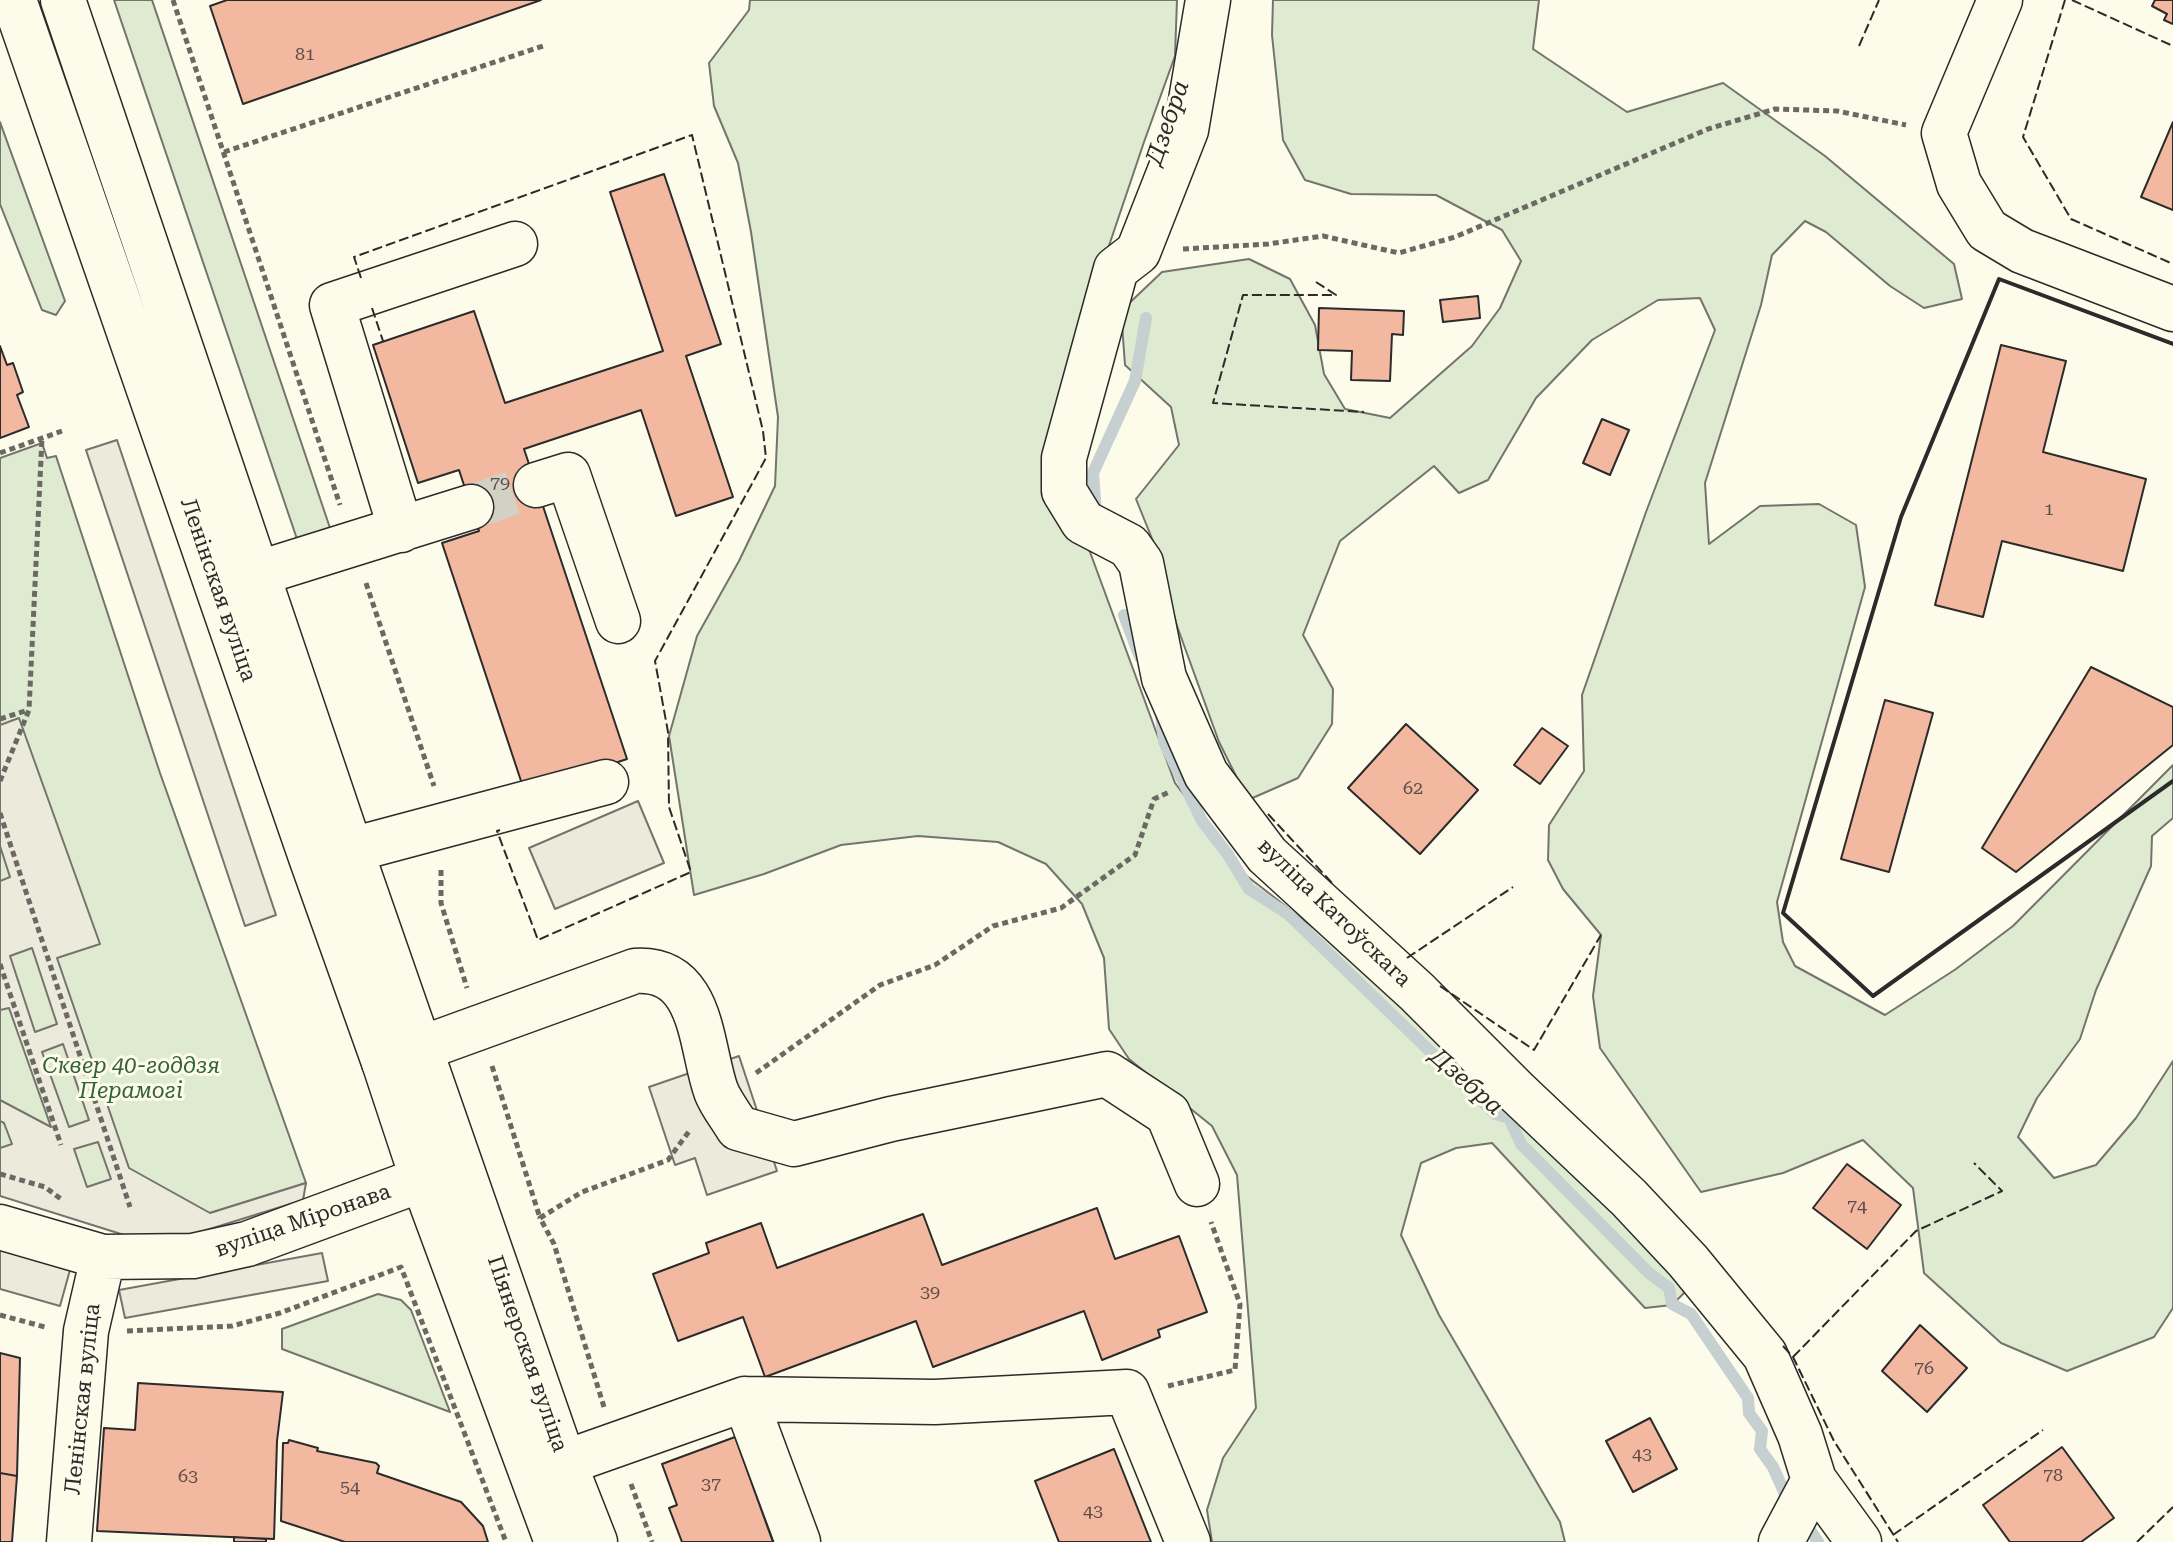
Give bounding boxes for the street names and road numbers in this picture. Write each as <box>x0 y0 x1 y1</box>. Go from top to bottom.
street label: Ленінская вуліца <box>174 495 262 685</box>
street label: вуліца Катоўскага <box>1252 833 1416 993</box>
street label: вуліца Міронава <box>212 1179 394 1263</box>
street label: Піянерская вуліца <box>481 1252 573 1456</box>
street label: Ленінская вуліца <box>60 1302 106 1496</box>

